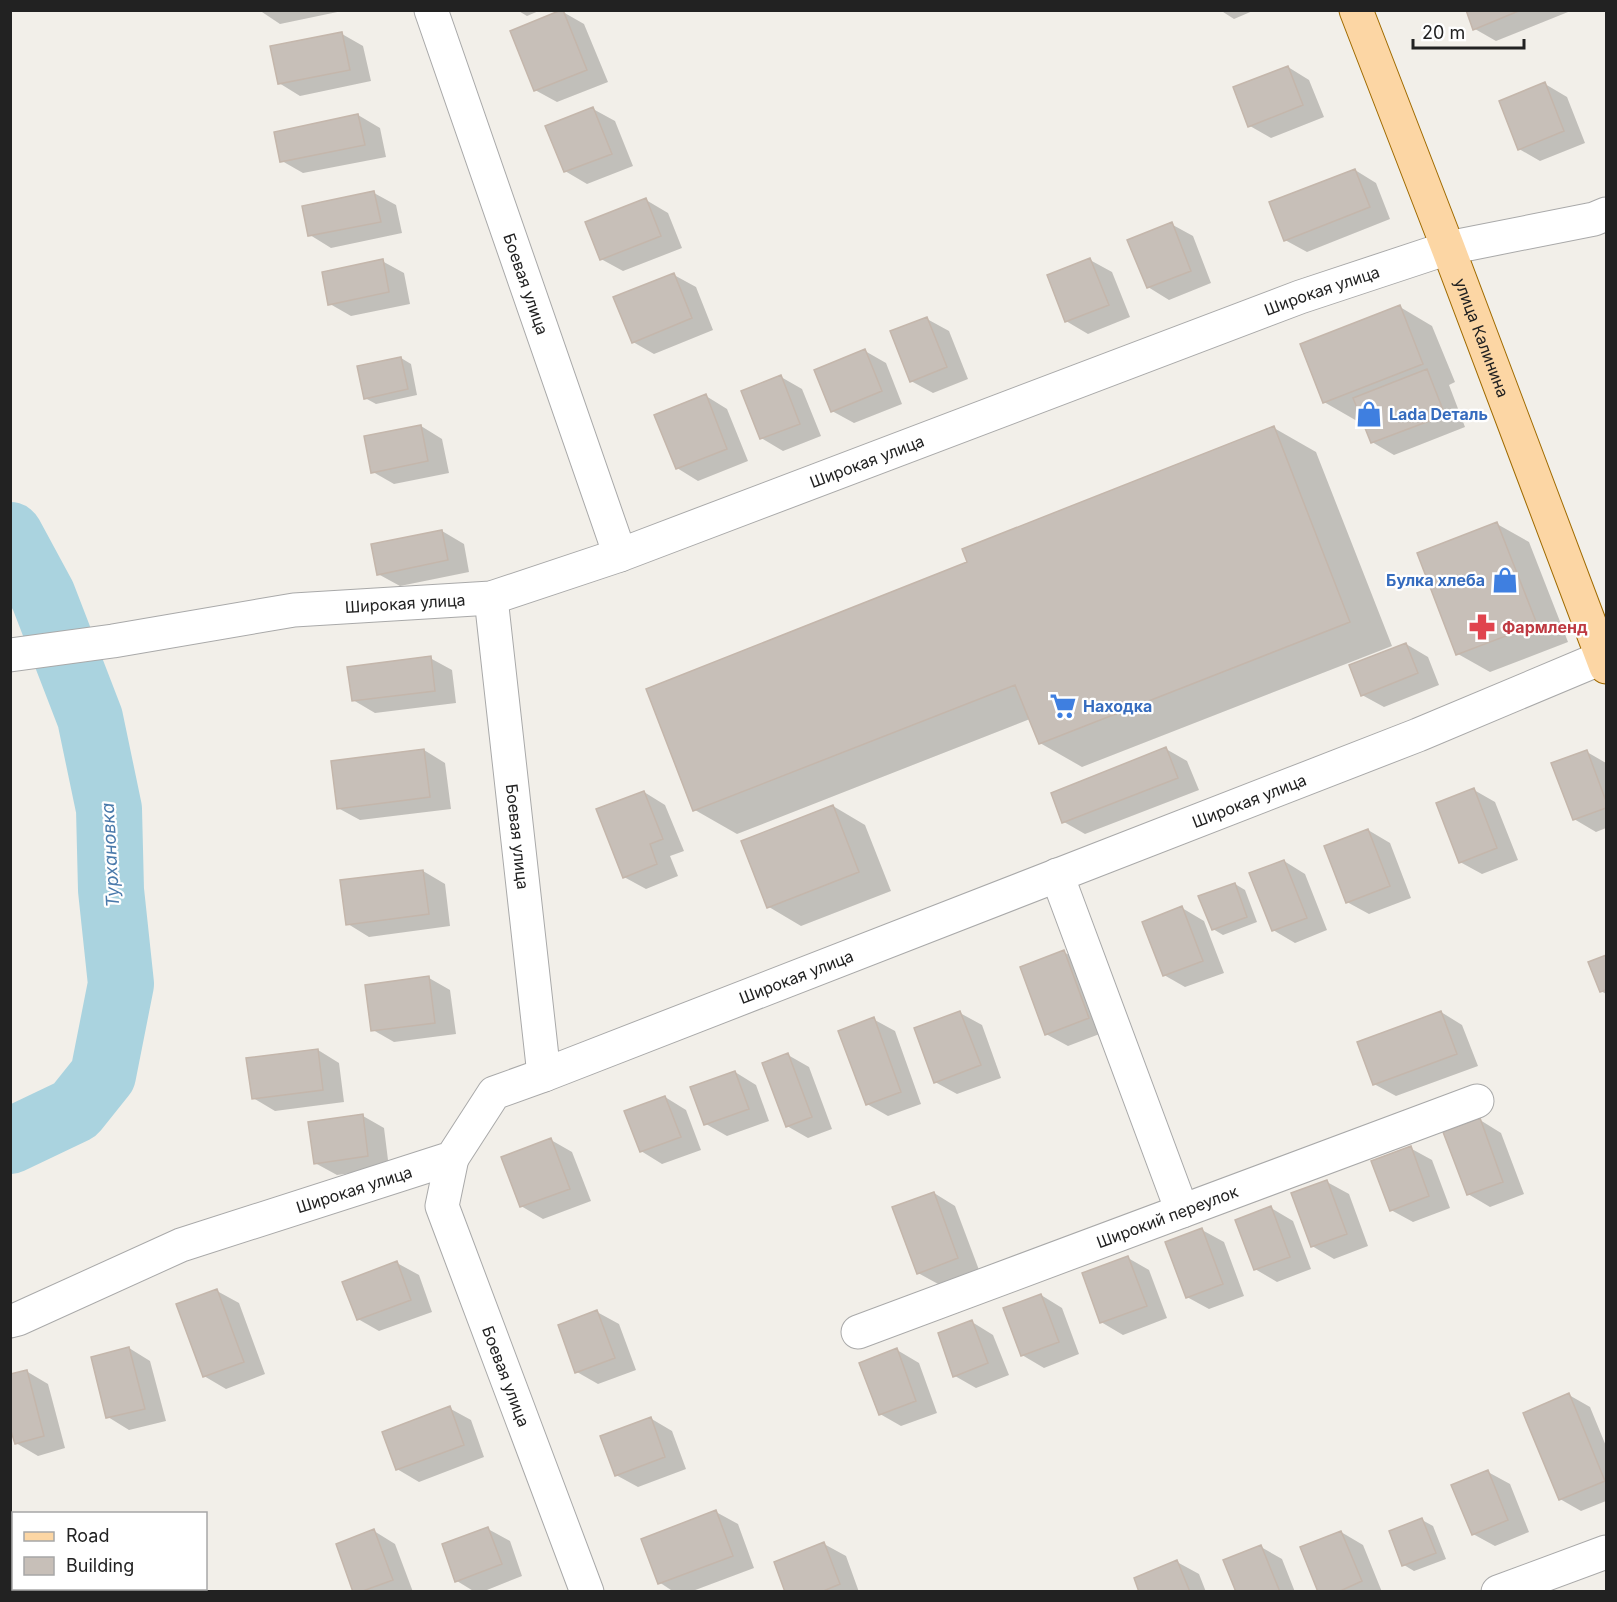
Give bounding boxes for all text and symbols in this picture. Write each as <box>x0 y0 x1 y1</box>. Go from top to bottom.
scale bar <box>1413 12 1524 50</box>
text: 20 m <box>1422 22 1465 43</box>
street label: Боевая улица <box>499 231 553 337</box>
street label: Широкая улица <box>1261 261 1382 320</box>
street label: улица Калинина <box>1450 275 1513 400</box>
shop icon: Lada Dеталь <box>1354 399 1384 429</box>
place label: Lada Dеталь <box>1389 404 1488 424</box>
street label: Широкая улица <box>807 431 927 492</box>
shop icon: Булка хлеба <box>1490 565 1520 595</box>
place label: Булка хлеба <box>1386 570 1485 590</box>
street label: Широкая улица <box>344 590 466 617</box>
pharmacy icon: Фармленд <box>1467 612 1497 642</box>
place label: Фармленд <box>1502 617 1588 637</box>
supermarket icon: Находка <box>1048 691 1078 721</box>
place label: Находка <box>1083 696 1152 716</box>
street label: Широкая улица <box>1189 769 1309 832</box>
street label: Боевая улица <box>502 783 533 890</box>
water label: Турхановка <box>97 802 123 908</box>
street label: Широкая улица <box>736 946 856 1008</box>
street label: Широкая улица <box>294 1161 415 1217</box>
street label: Широкий переулок <box>1094 1181 1241 1252</box>
street label: Боевая улица <box>478 1323 534 1430</box>
legend <box>12 1512 207 1590</box>
text: Road <box>66 1525 109 1546</box>
text: Building <box>66 1555 134 1576</box>

